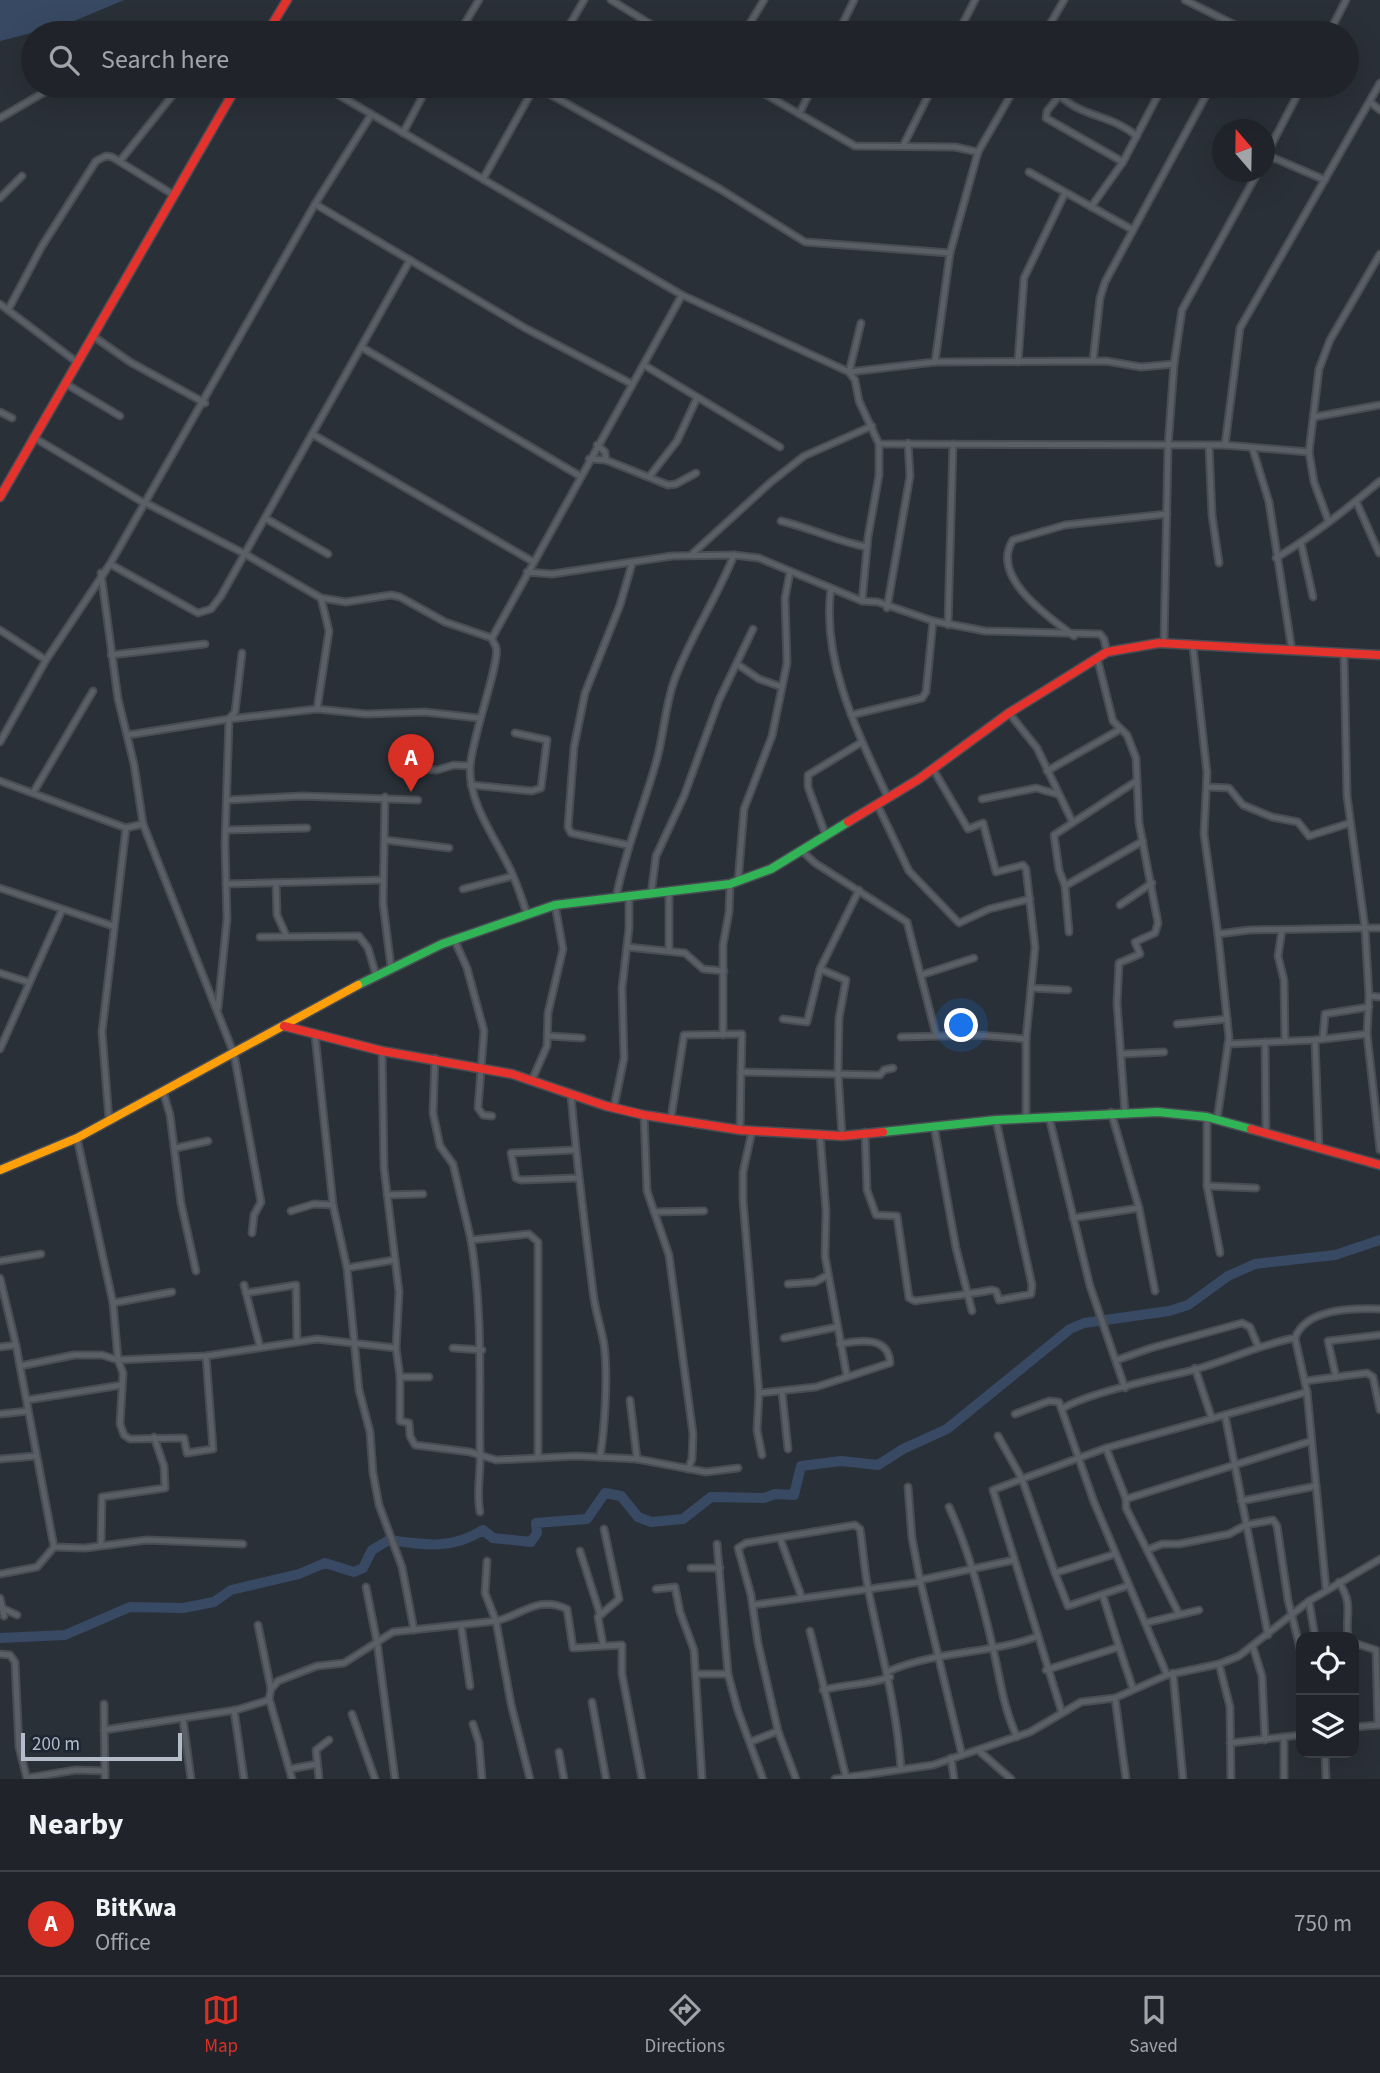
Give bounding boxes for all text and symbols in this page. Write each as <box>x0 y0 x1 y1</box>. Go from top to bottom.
search box <box>21 21 1359 98</box>
icon: search <box>45 41 83 79</box>
text: Search here <box>101 41 229 78</box>
north arrow <box>1212 119 1275 182</box>
pin: A <box>388 734 434 792</box>
your location <box>944 1008 978 1042</box>
map controls <box>1296 1632 1359 1758</box>
button: locate <box>1296 1632 1359 1695</box>
button: layers <box>1296 1695 1359 1758</box>
scale bar <box>21 1730 182 1762</box>
text: 200 m <box>32 1731 80 1758</box>
text: Nearby <box>28 1803 123 1846</box>
text: BitKwa <box>95 1889 177 1926</box>
text: A <box>44 1907 58 1940</box>
text: 750 m <box>1294 1907 1352 1940</box>
text: Office <box>95 1926 151 1959</box>
tab: Map <box>202 1991 240 2060</box>
tab: Directions <box>645 1991 725 2060</box>
tab: Saved <box>1129 1991 1178 2060</box>

